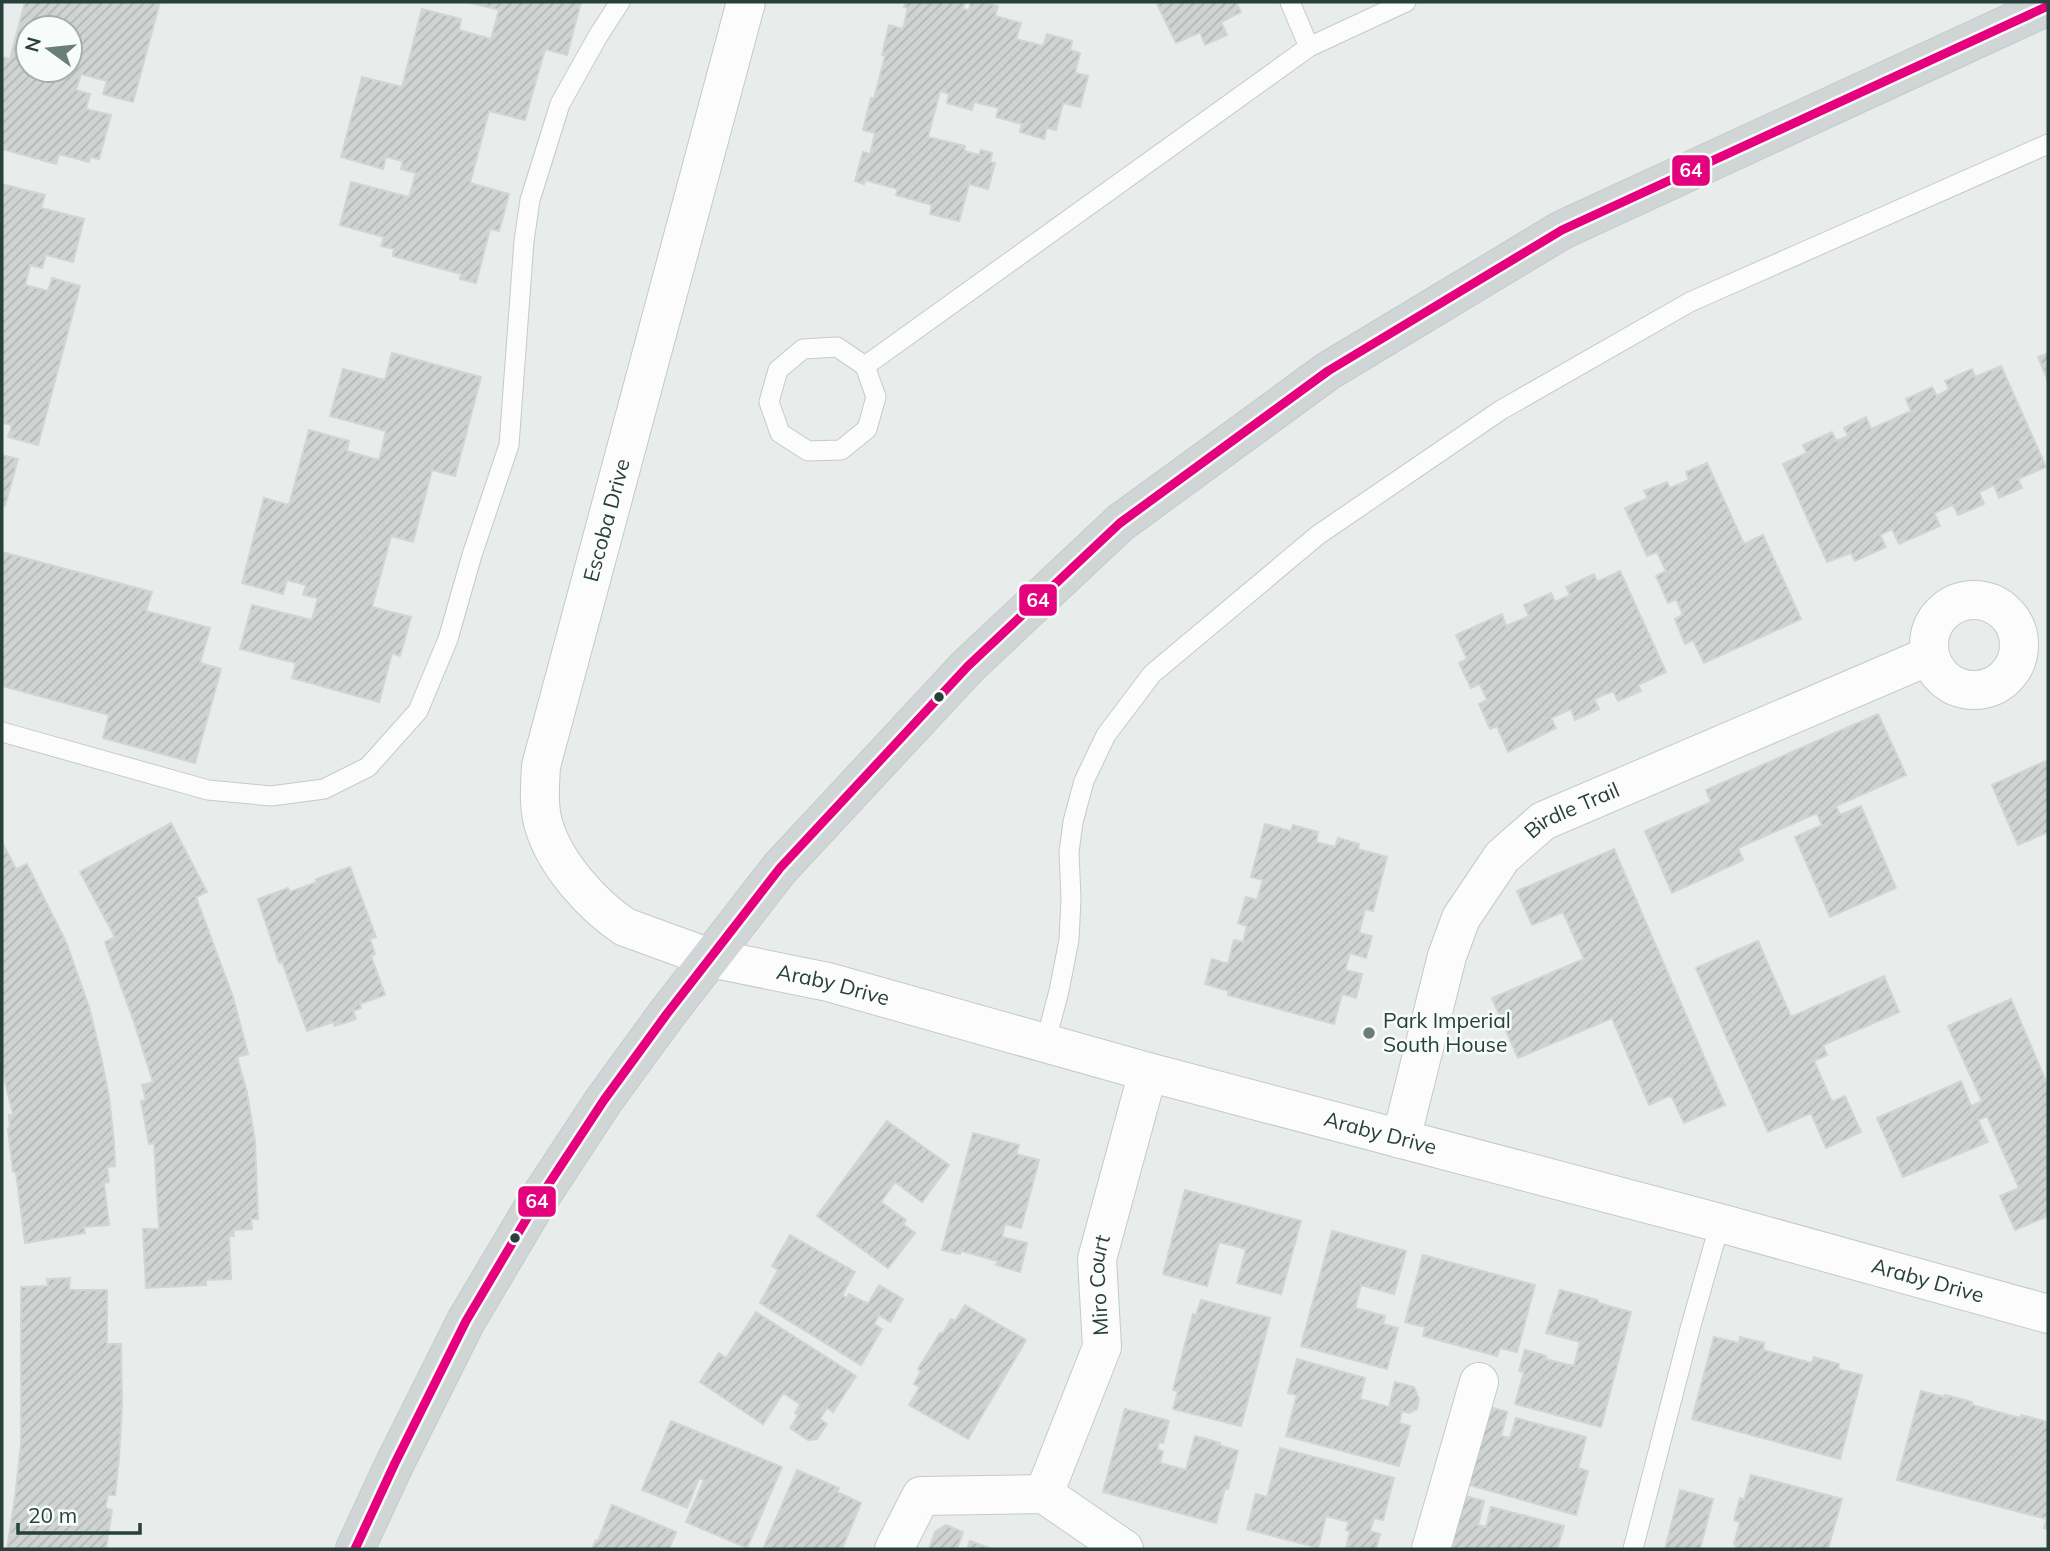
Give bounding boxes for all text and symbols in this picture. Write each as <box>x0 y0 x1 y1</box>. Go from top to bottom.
north arrow <box>14 14 84 84</box>
text: N <box>19 35 46 55</box>
line badge: 64 <box>1671 154 1711 187</box>
text: 64 <box>1680 158 1703 182</box>
street label: Escoba Drive <box>577 456 635 584</box>
line badge: 64 <box>1018 583 1058 617</box>
text: 64 <box>1027 588 1050 612</box>
unlabelled marker <box>932 690 946 704</box>
street label: Birdle Trail <box>1518 776 1623 844</box>
street label: Araby Drive <box>775 958 893 1011</box>
place label: Park Imperial South House <box>1383 1007 1511 1057</box>
marker: Park Imperial South House <box>1361 1025 1377 1041</box>
street label: Araby Drive <box>1321 1105 1440 1160</box>
line badge: 64 <box>517 1185 557 1218</box>
text: 64 <box>526 1189 549 1213</box>
unlabelled marker <box>508 1231 522 1245</box>
street label: Miro Court <box>1083 1232 1115 1337</box>
street label: Araby Drive <box>1869 1252 1987 1308</box>
scale bar <box>18 1492 140 1536</box>
text: 20 m <box>28 1502 77 1528</box>

